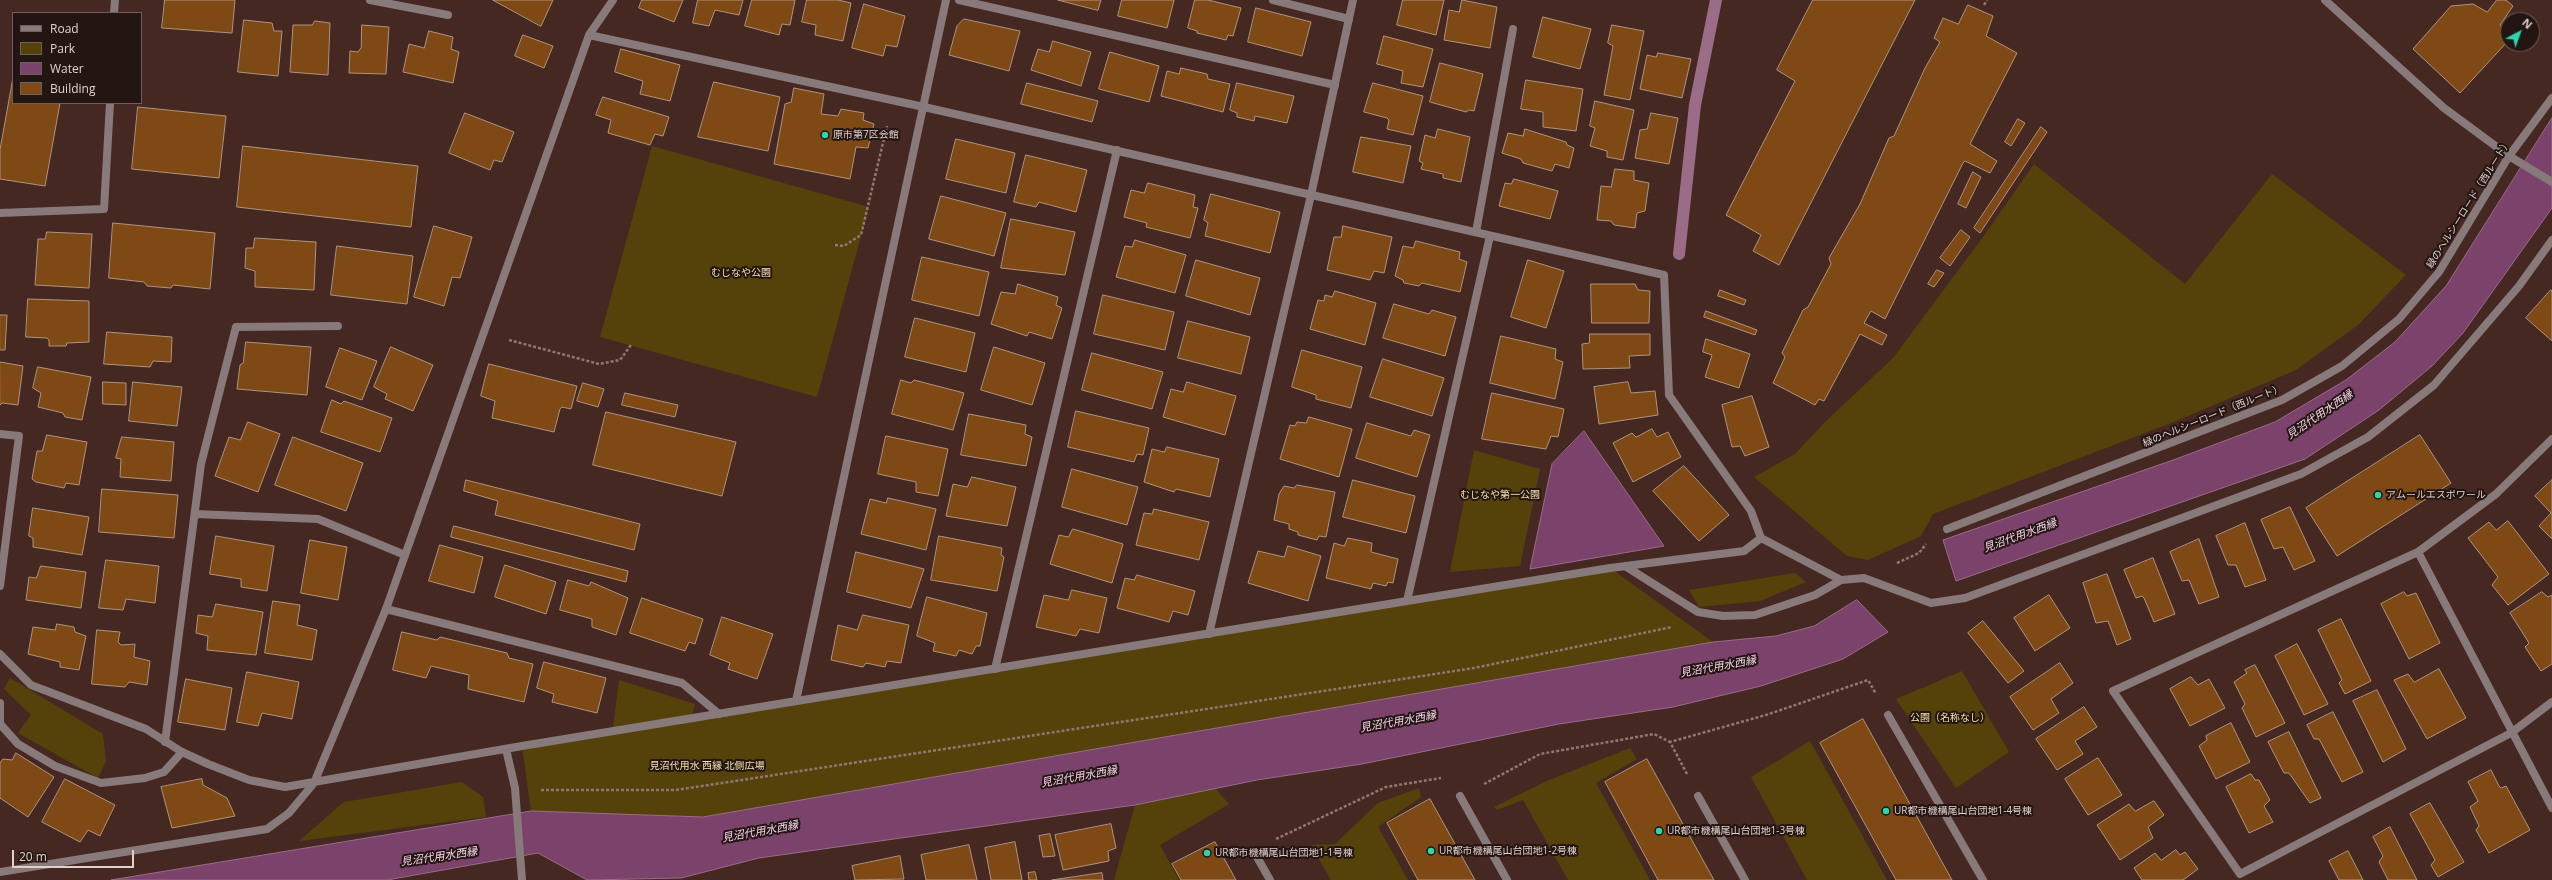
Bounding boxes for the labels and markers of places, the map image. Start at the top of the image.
place label: 原市第7区会館 [833,129,899,141]
marker: 原市第7区会館 [820,130,830,140]
place label: アムールエスポワール [2386,489,2486,501]
marker: アムールエスポワール [2373,490,2383,500]
place label: UR都市機構尾山台団地1-4号棟 [1894,805,2032,817]
marker: UR都市機構尾山台団地1-4号棟 [1881,806,1891,816]
place label: UR都市機構尾山台団地1-3号棟 [1667,825,1805,837]
marker: UR都市機構尾山台団地1-3号棟 [1654,826,1664,836]
place label: UR都市機構尾山台団地1-2号棟 [1439,845,1577,857]
marker: UR都市機構尾山台団地1-2号棟 [1426,846,1436,856]
place label: UR都市機構尾山台団地1-1号棟 [1215,847,1353,859]
marker: UR都市機構尾山台団地1-1号棟 [1202,848,1212,858]

